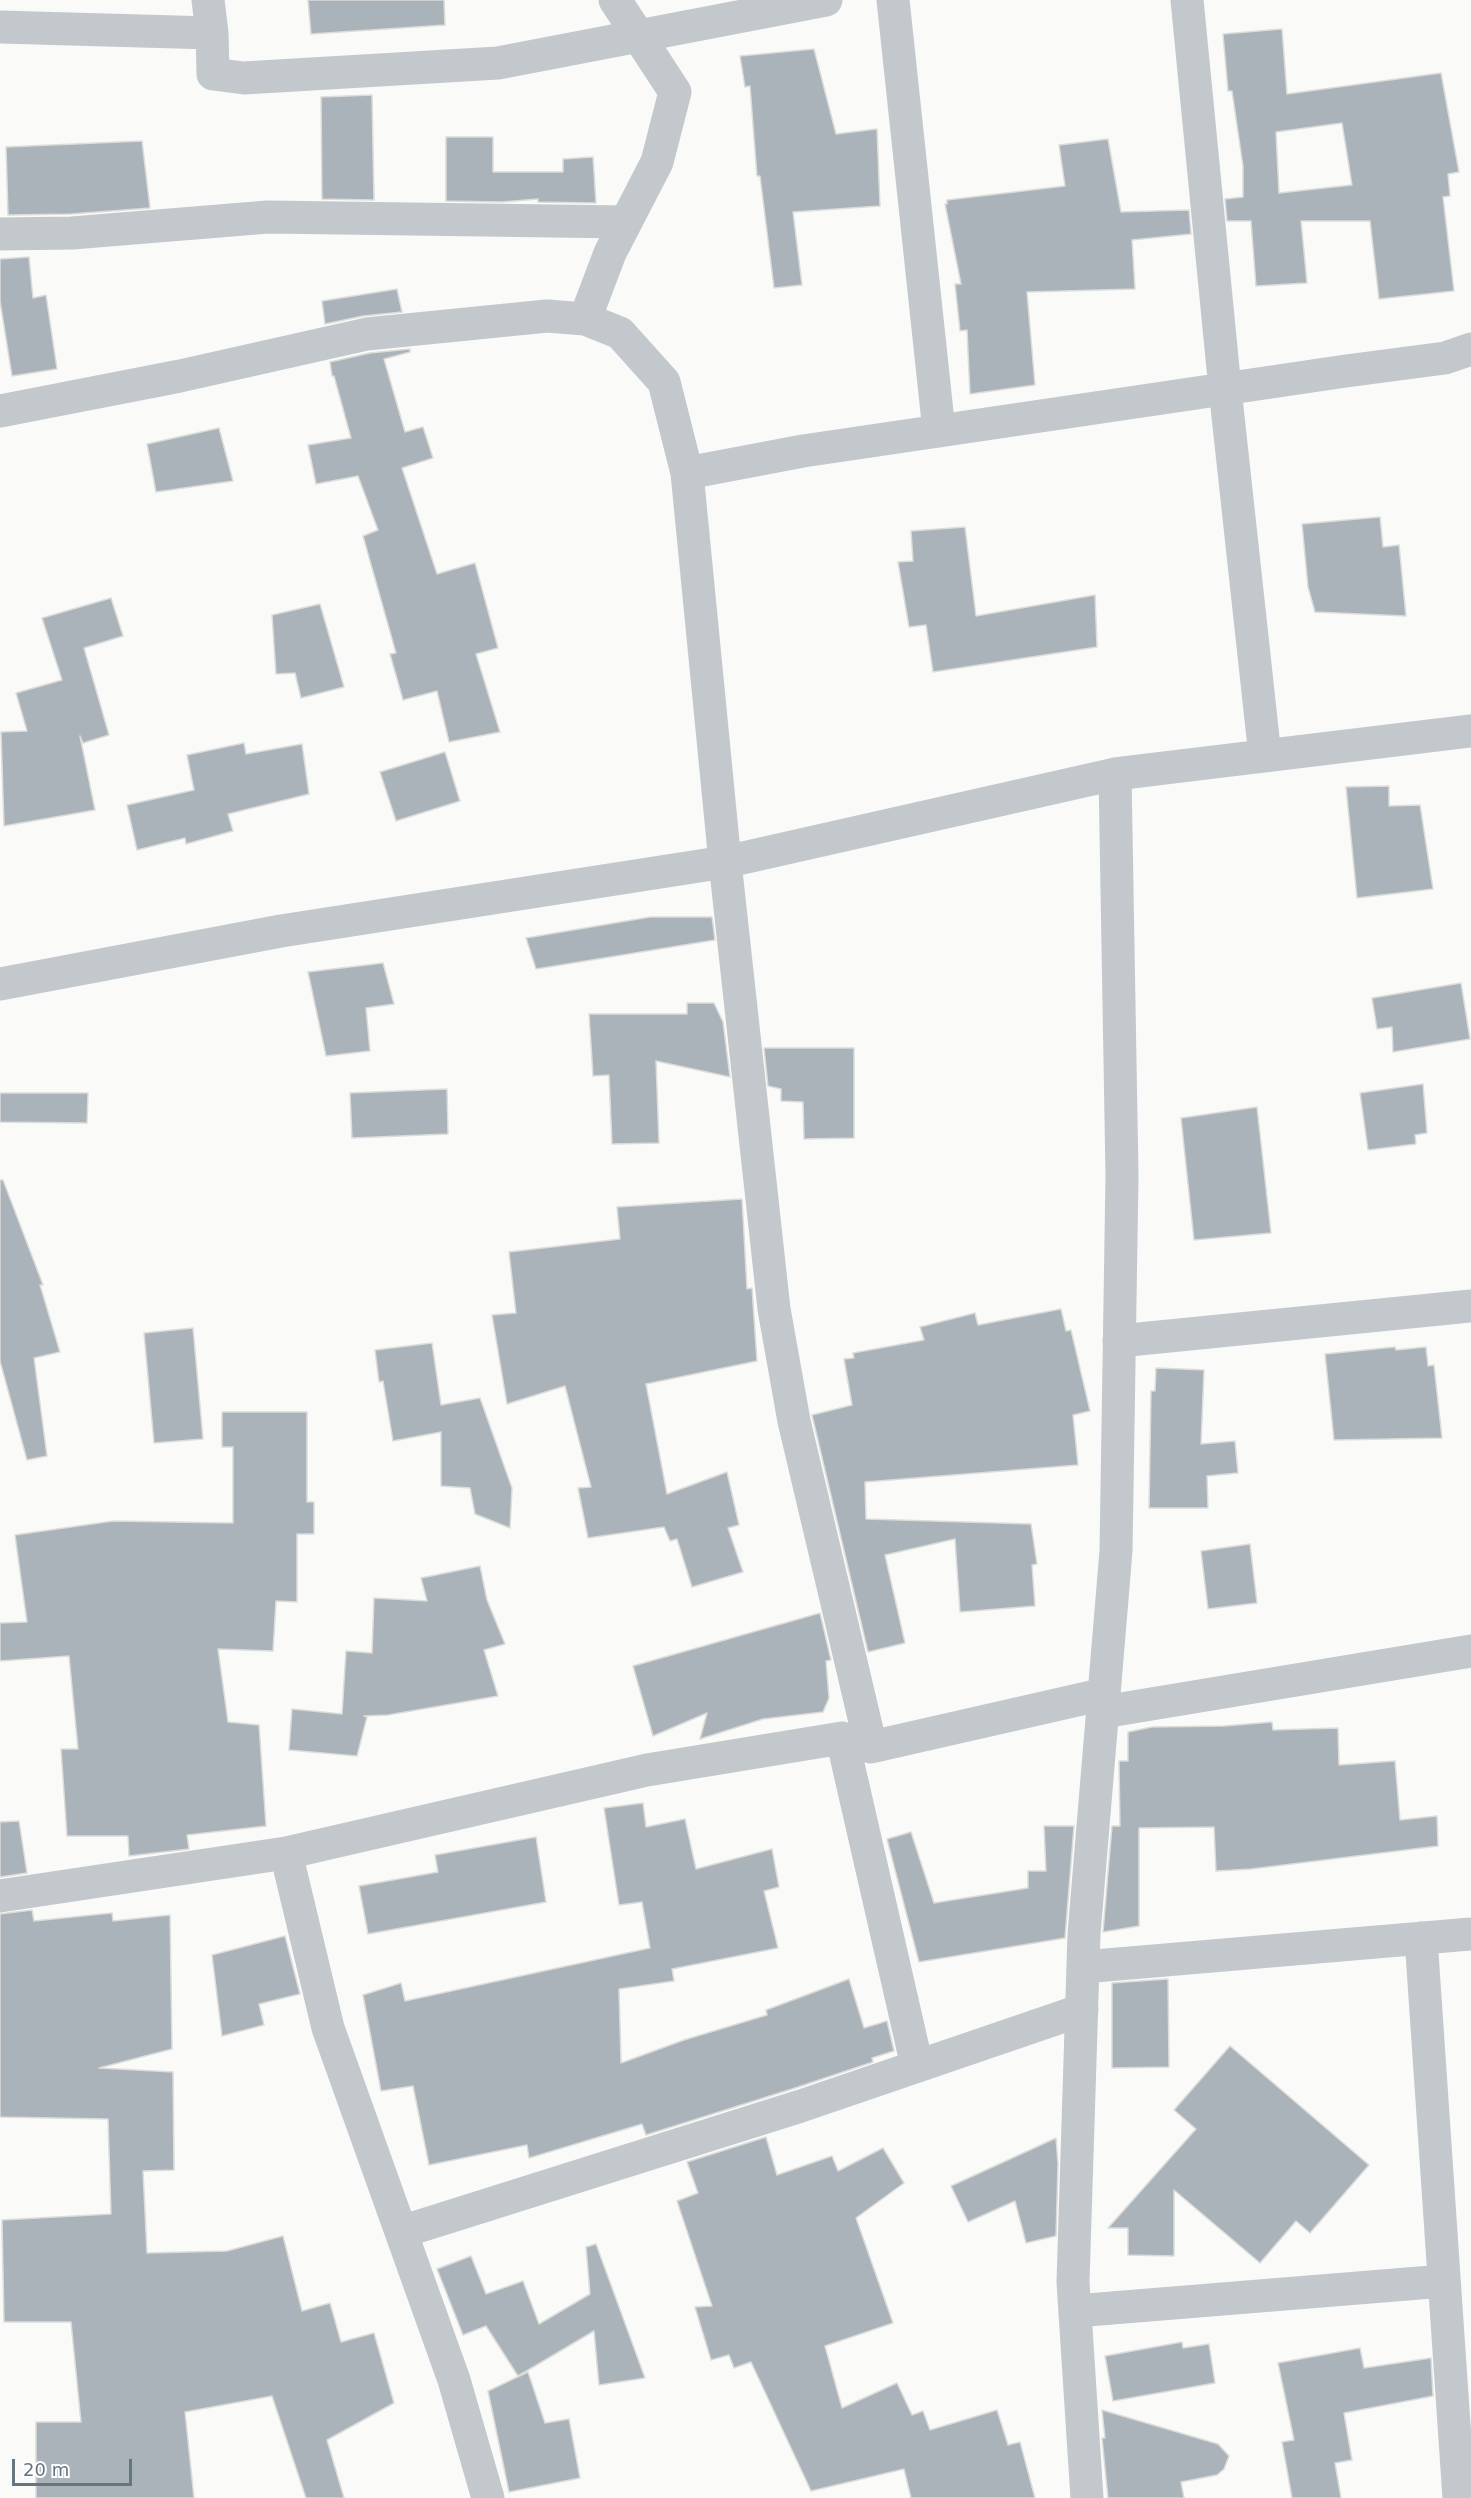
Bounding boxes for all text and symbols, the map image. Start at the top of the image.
scale bar [15,2447,135,2485]
text: 20 m [23,2459,69,2480]

